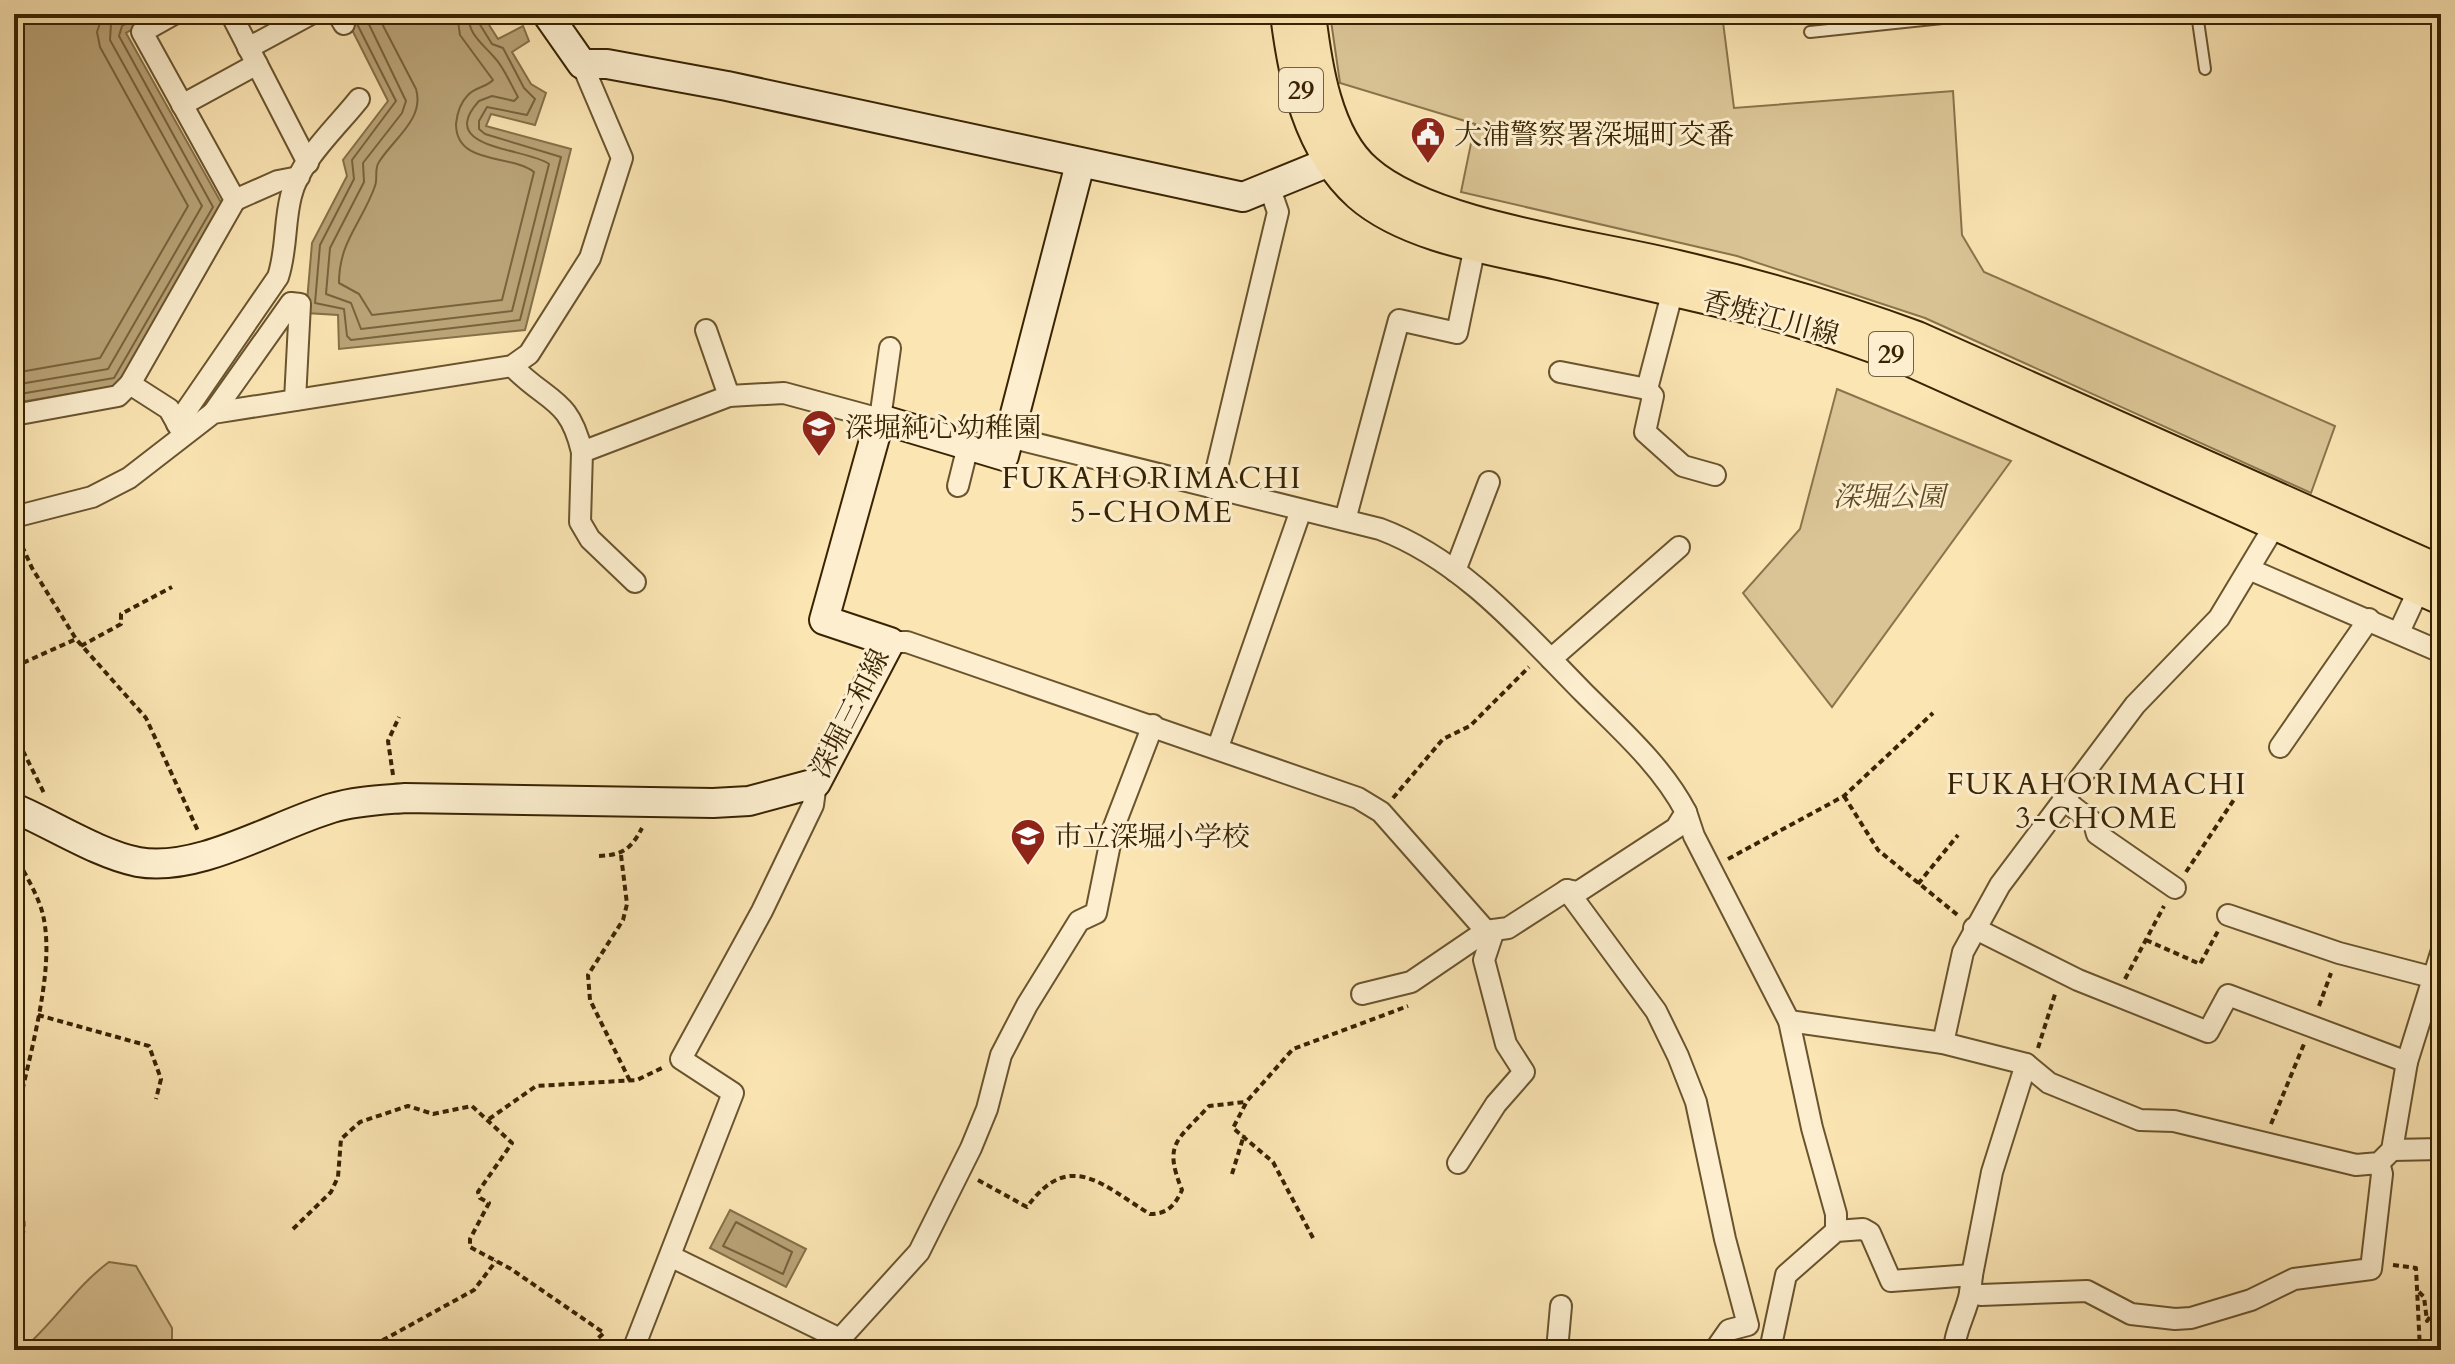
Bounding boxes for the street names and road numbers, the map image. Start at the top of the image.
road number: 29 [1279,68,1323,112]
street label: 香焼江川線 [1698,281,1843,354]
road number: 29 [1869,332,1913,376]
street label: 深堀三和線 [801,642,899,784]

